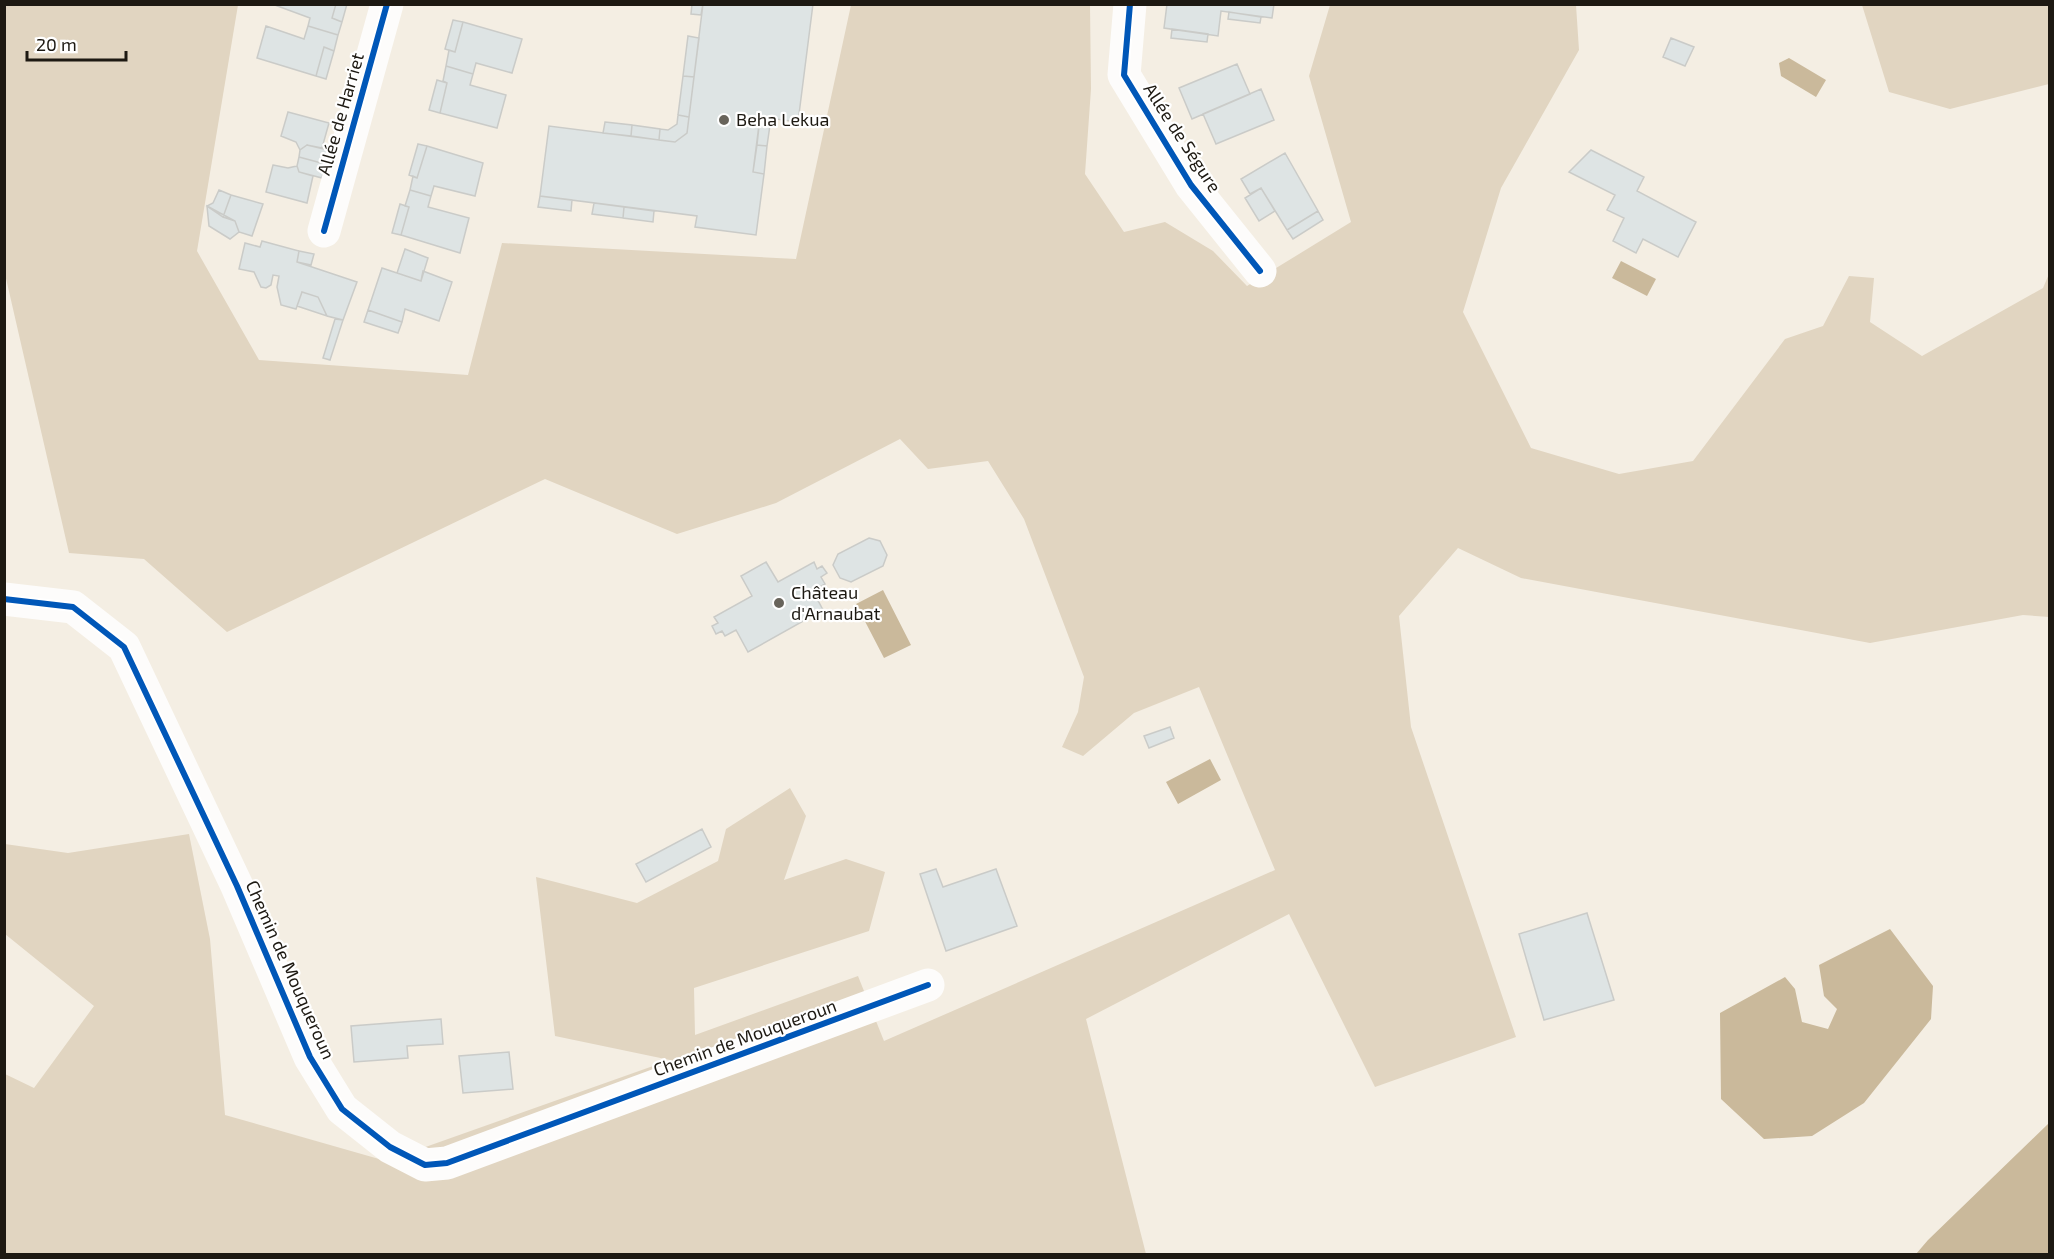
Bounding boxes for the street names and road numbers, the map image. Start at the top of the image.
street label: Allée de Harriet [312,50,368,178]
street label: Allée de Ségure [1139,79,1226,196]
street label: Chemin de Mouqueroun [242,877,340,1062]
street label: Chemin de Mouqueroun [650,994,839,1080]

